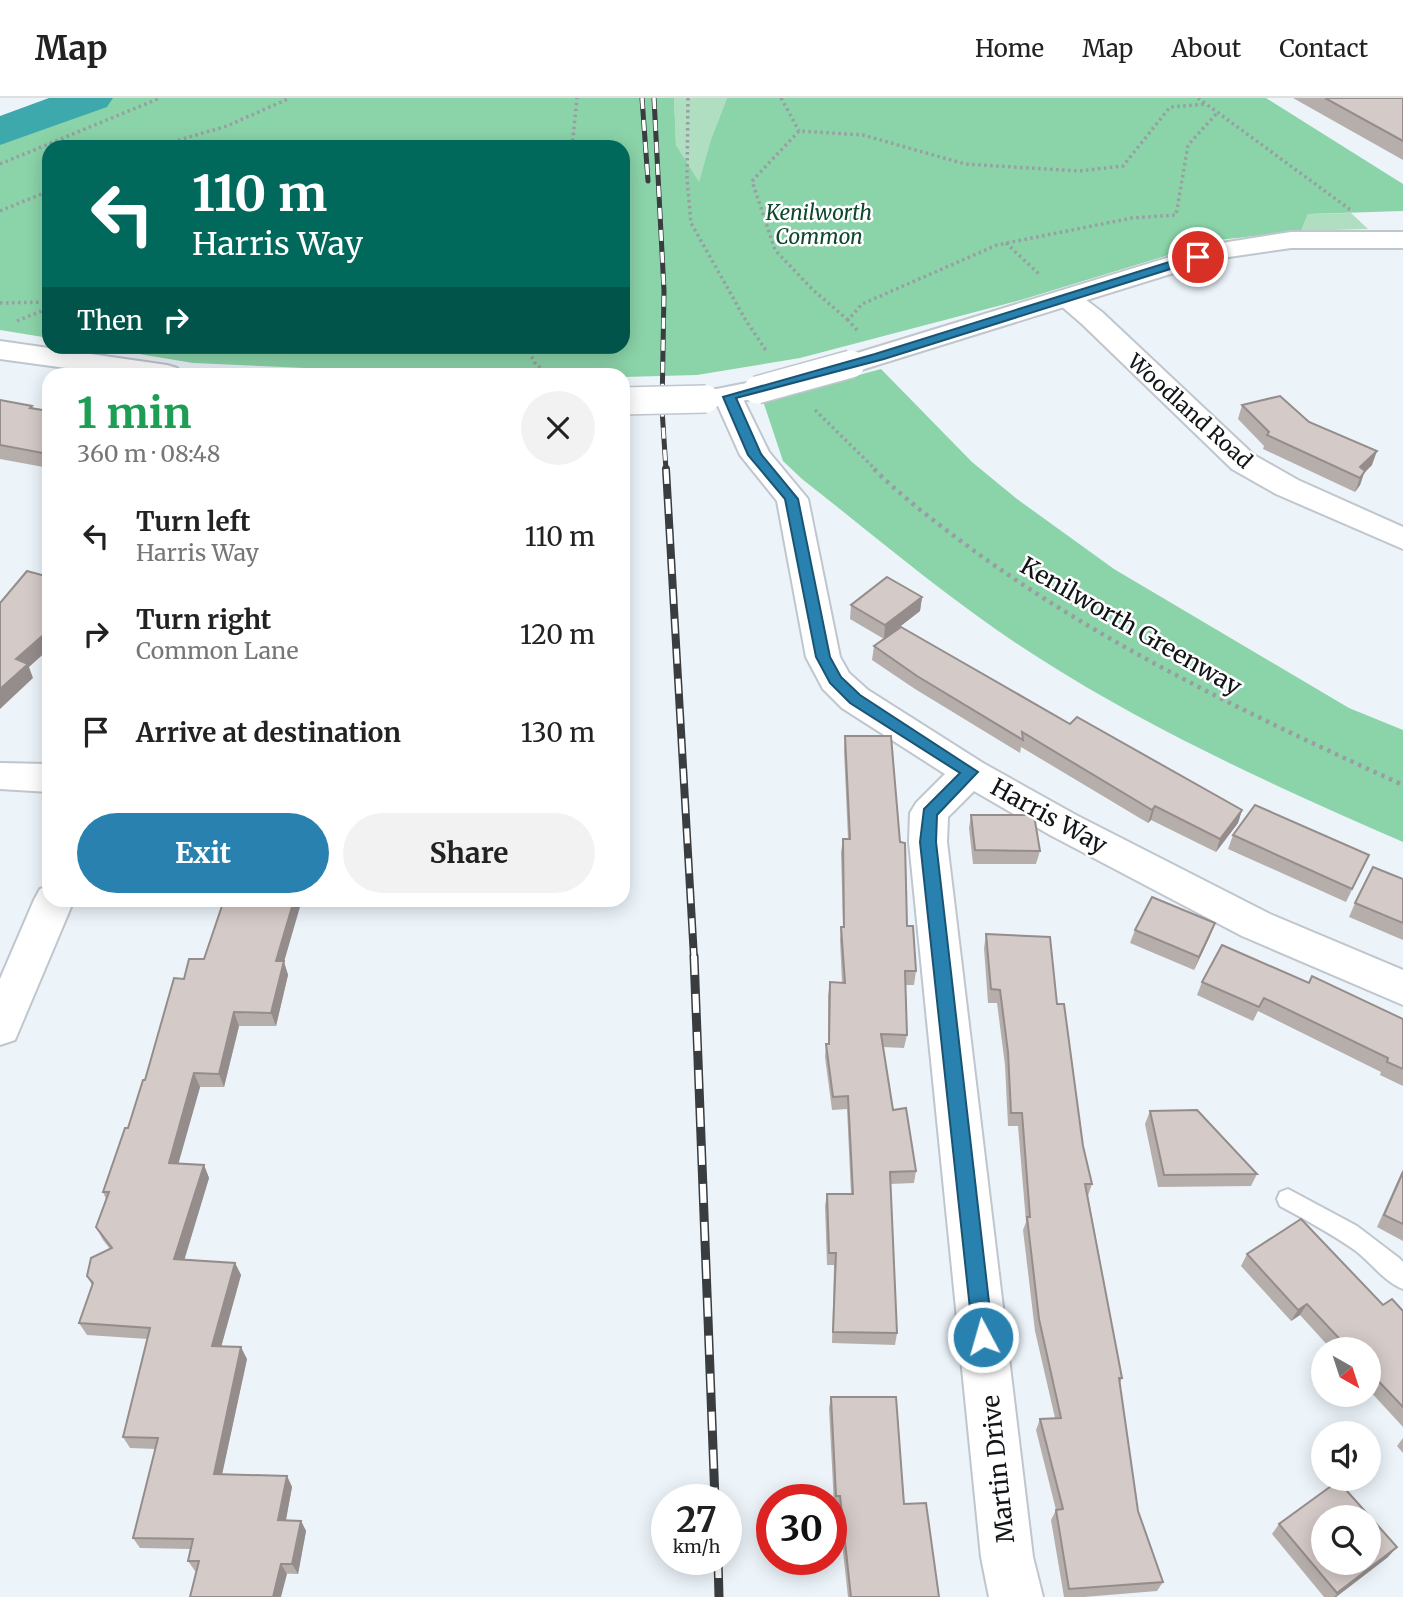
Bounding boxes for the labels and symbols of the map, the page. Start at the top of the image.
park label: Kenilworth Common [765,199,872,250]
pin [1168,227,1228,287]
street label: Woodland Road [1121,347,1258,474]
street label: Kenilworth Greenway [1015,550,1247,702]
street label: Harris Way [985,771,1113,861]
position arrow [946,1300,1020,1374]
north arrow [1311,1337,1381,1407]
street label: Martin Drive [975,1393,1021,1545]
speed limit sign: 30 [756,1484,847,1575]

